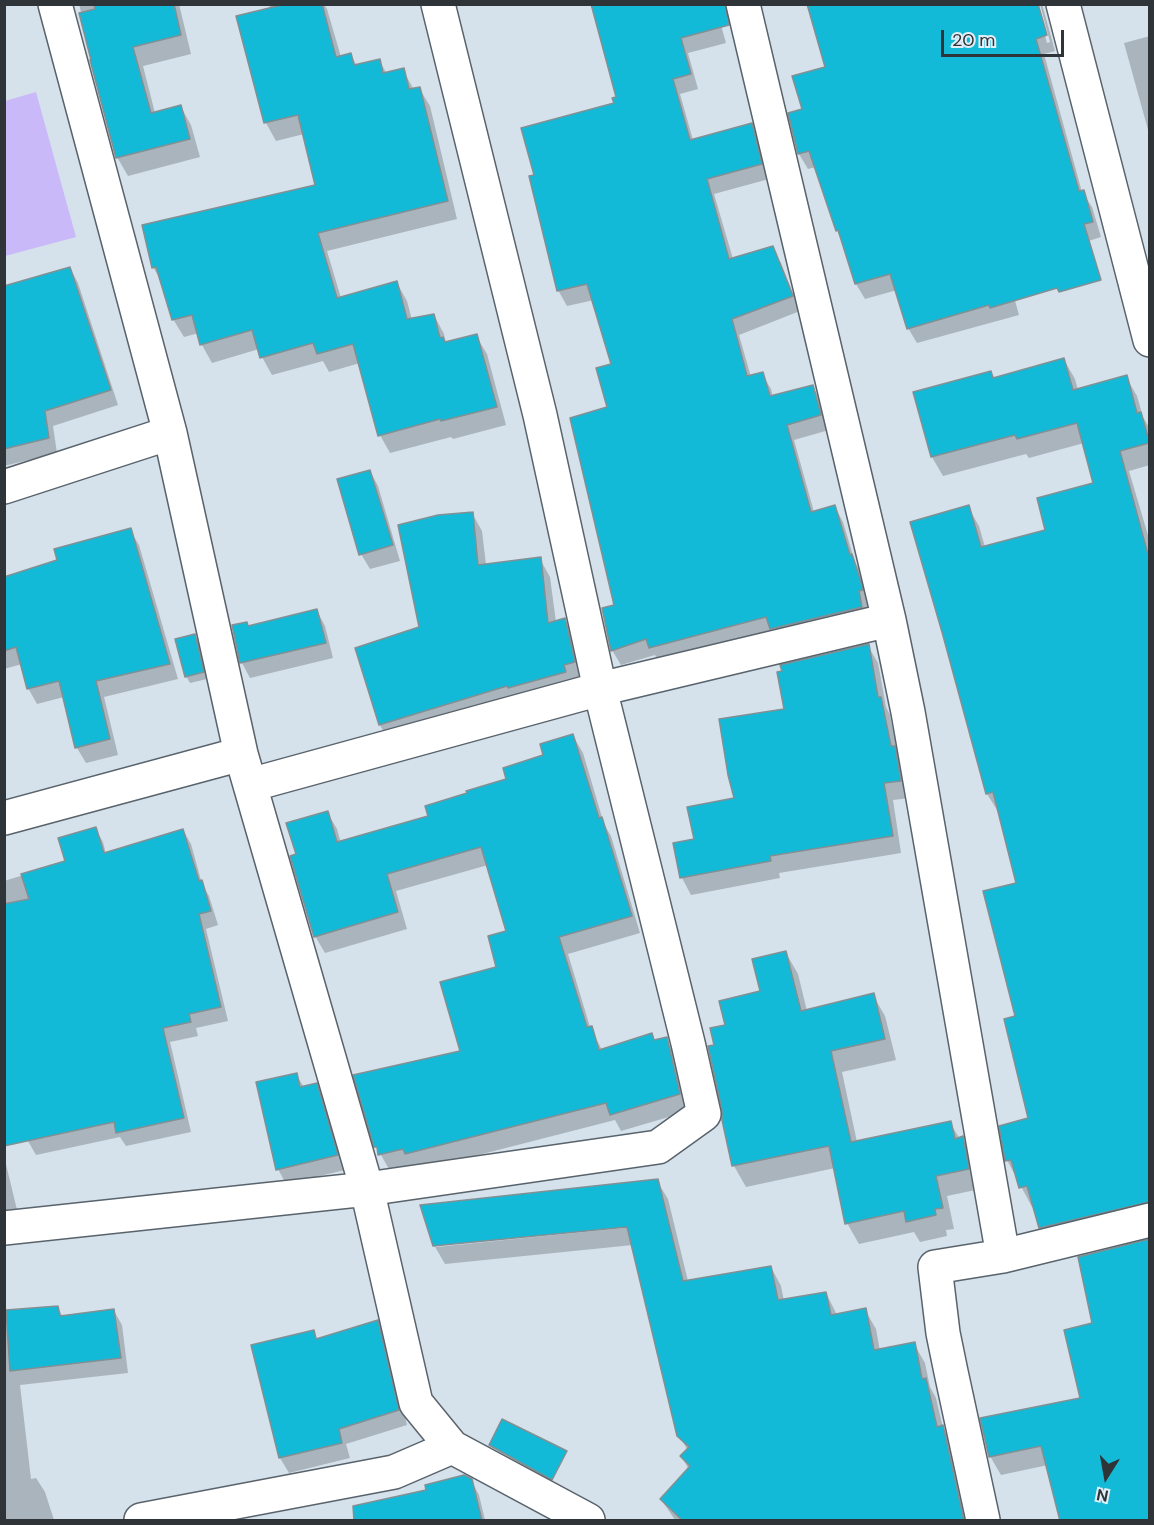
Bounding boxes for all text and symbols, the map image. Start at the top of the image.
scale bar [944,18,1067,56]
text: 20 m [952,28,995,52]
north arrow [1076,1447,1136,1507]
text: N [1095,1484,1110,1507]

